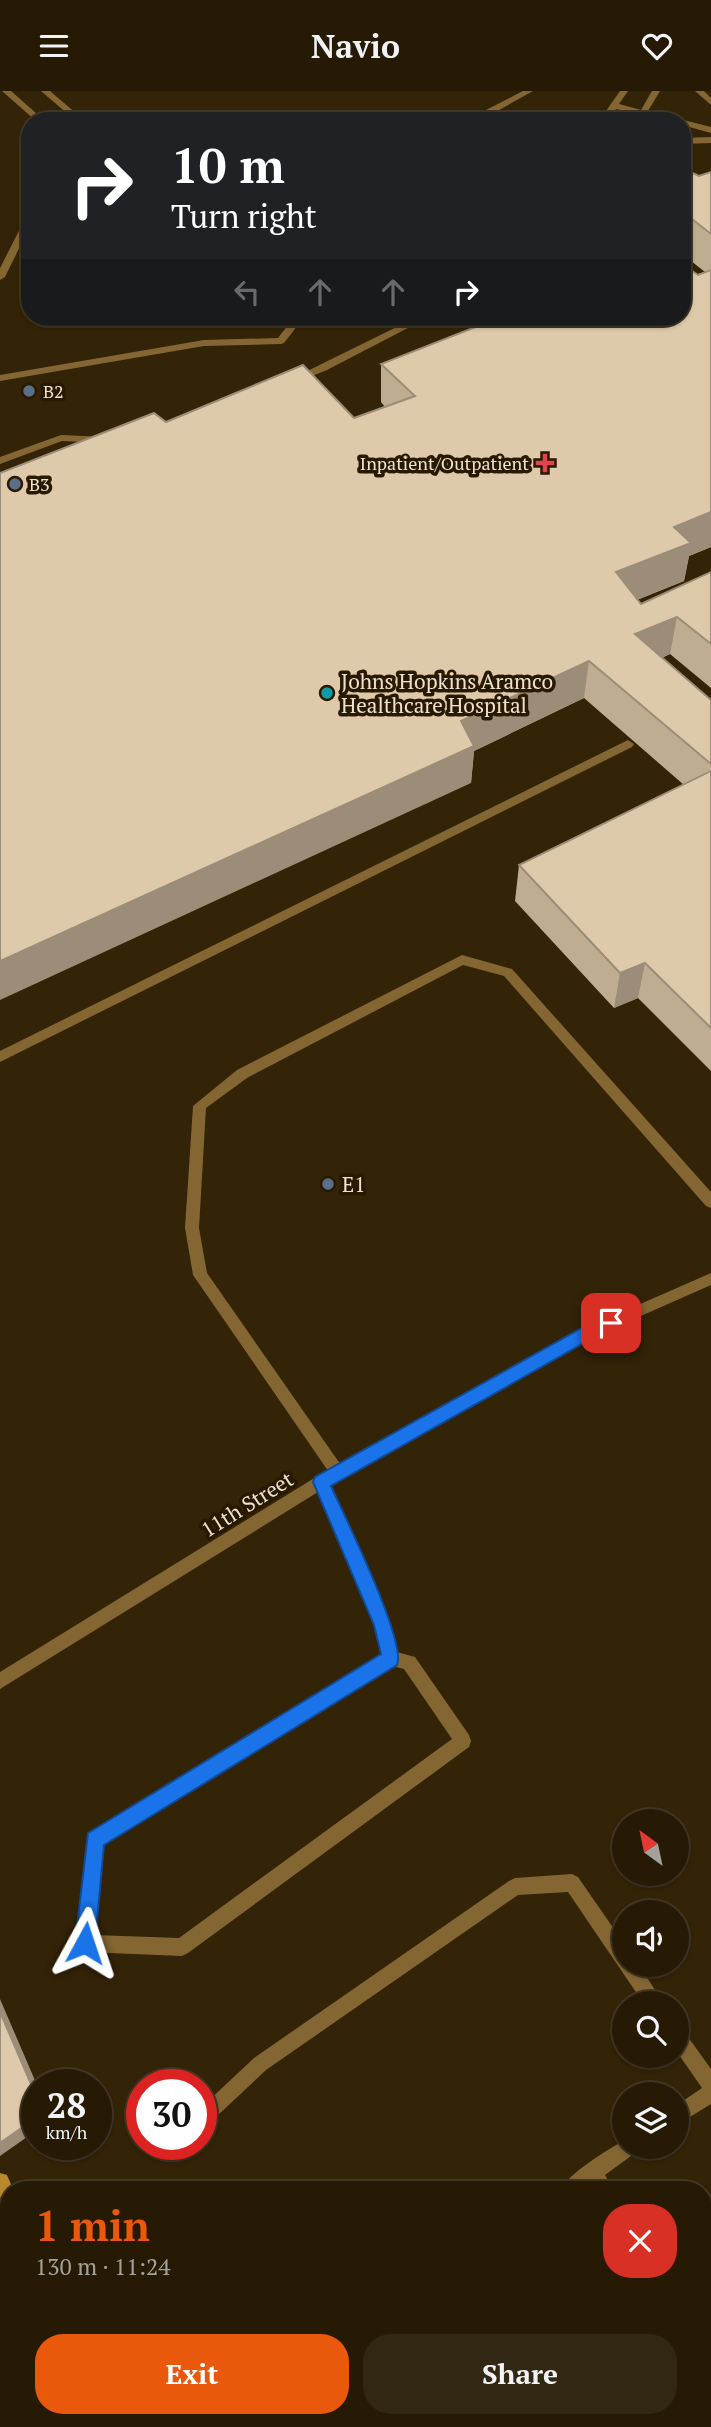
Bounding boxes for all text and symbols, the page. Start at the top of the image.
text: Navio [311,25,400,67]
icon: menu [35,27,73,65]
icon: heart [638,27,676,65]
text: 10 m [171,132,285,197]
icon: right [56,140,147,231]
text: Turn right [171,195,317,237]
icon: left [228,273,266,311]
icon: ahead [301,273,339,311]
icon: ahead [374,273,412,311]
icon: right [447,273,485,311]
place label: B2 [43,379,64,403]
marker: B2 [21,383,37,399]
place label: Inpatient/Outpatient [360,451,529,475]
marker: Inpatient/Outpatient [535,453,555,473]
place label: B3 [29,472,50,496]
marker: B3 [7,476,23,492]
place label: Johns Hopkins Aramco Healthcare Hospital [341,667,553,719]
marker: Johns Hopkins Aramco Healthcare Hospital [319,685,335,701]
place label: E1 [342,1170,365,1198]
marker: E1 [320,1176,336,1192]
pin [581,1293,641,1353]
icon: arrive [592,1304,630,1342]
street label: 11th Street [196,1465,299,1543]
north arrow [612,1809,690,1887]
map controls [612,1809,689,2159]
button: sound [612,1900,689,1977]
position arrow [48,1906,122,1980]
button: search [612,1991,689,2068]
speed limit sign: 30 [126,2069,217,2160]
text: 28 [47,2082,86,2128]
button: layers [612,2082,689,2159]
text: km/h [46,2120,87,2144]
text: 1 min [35,2197,150,2253]
button: close [603,2204,677,2278]
text: 130 m · 11:24 [35,2251,170,2282]
button: Exit [35,2334,349,2414]
button: Share [363,2334,677,2414]

